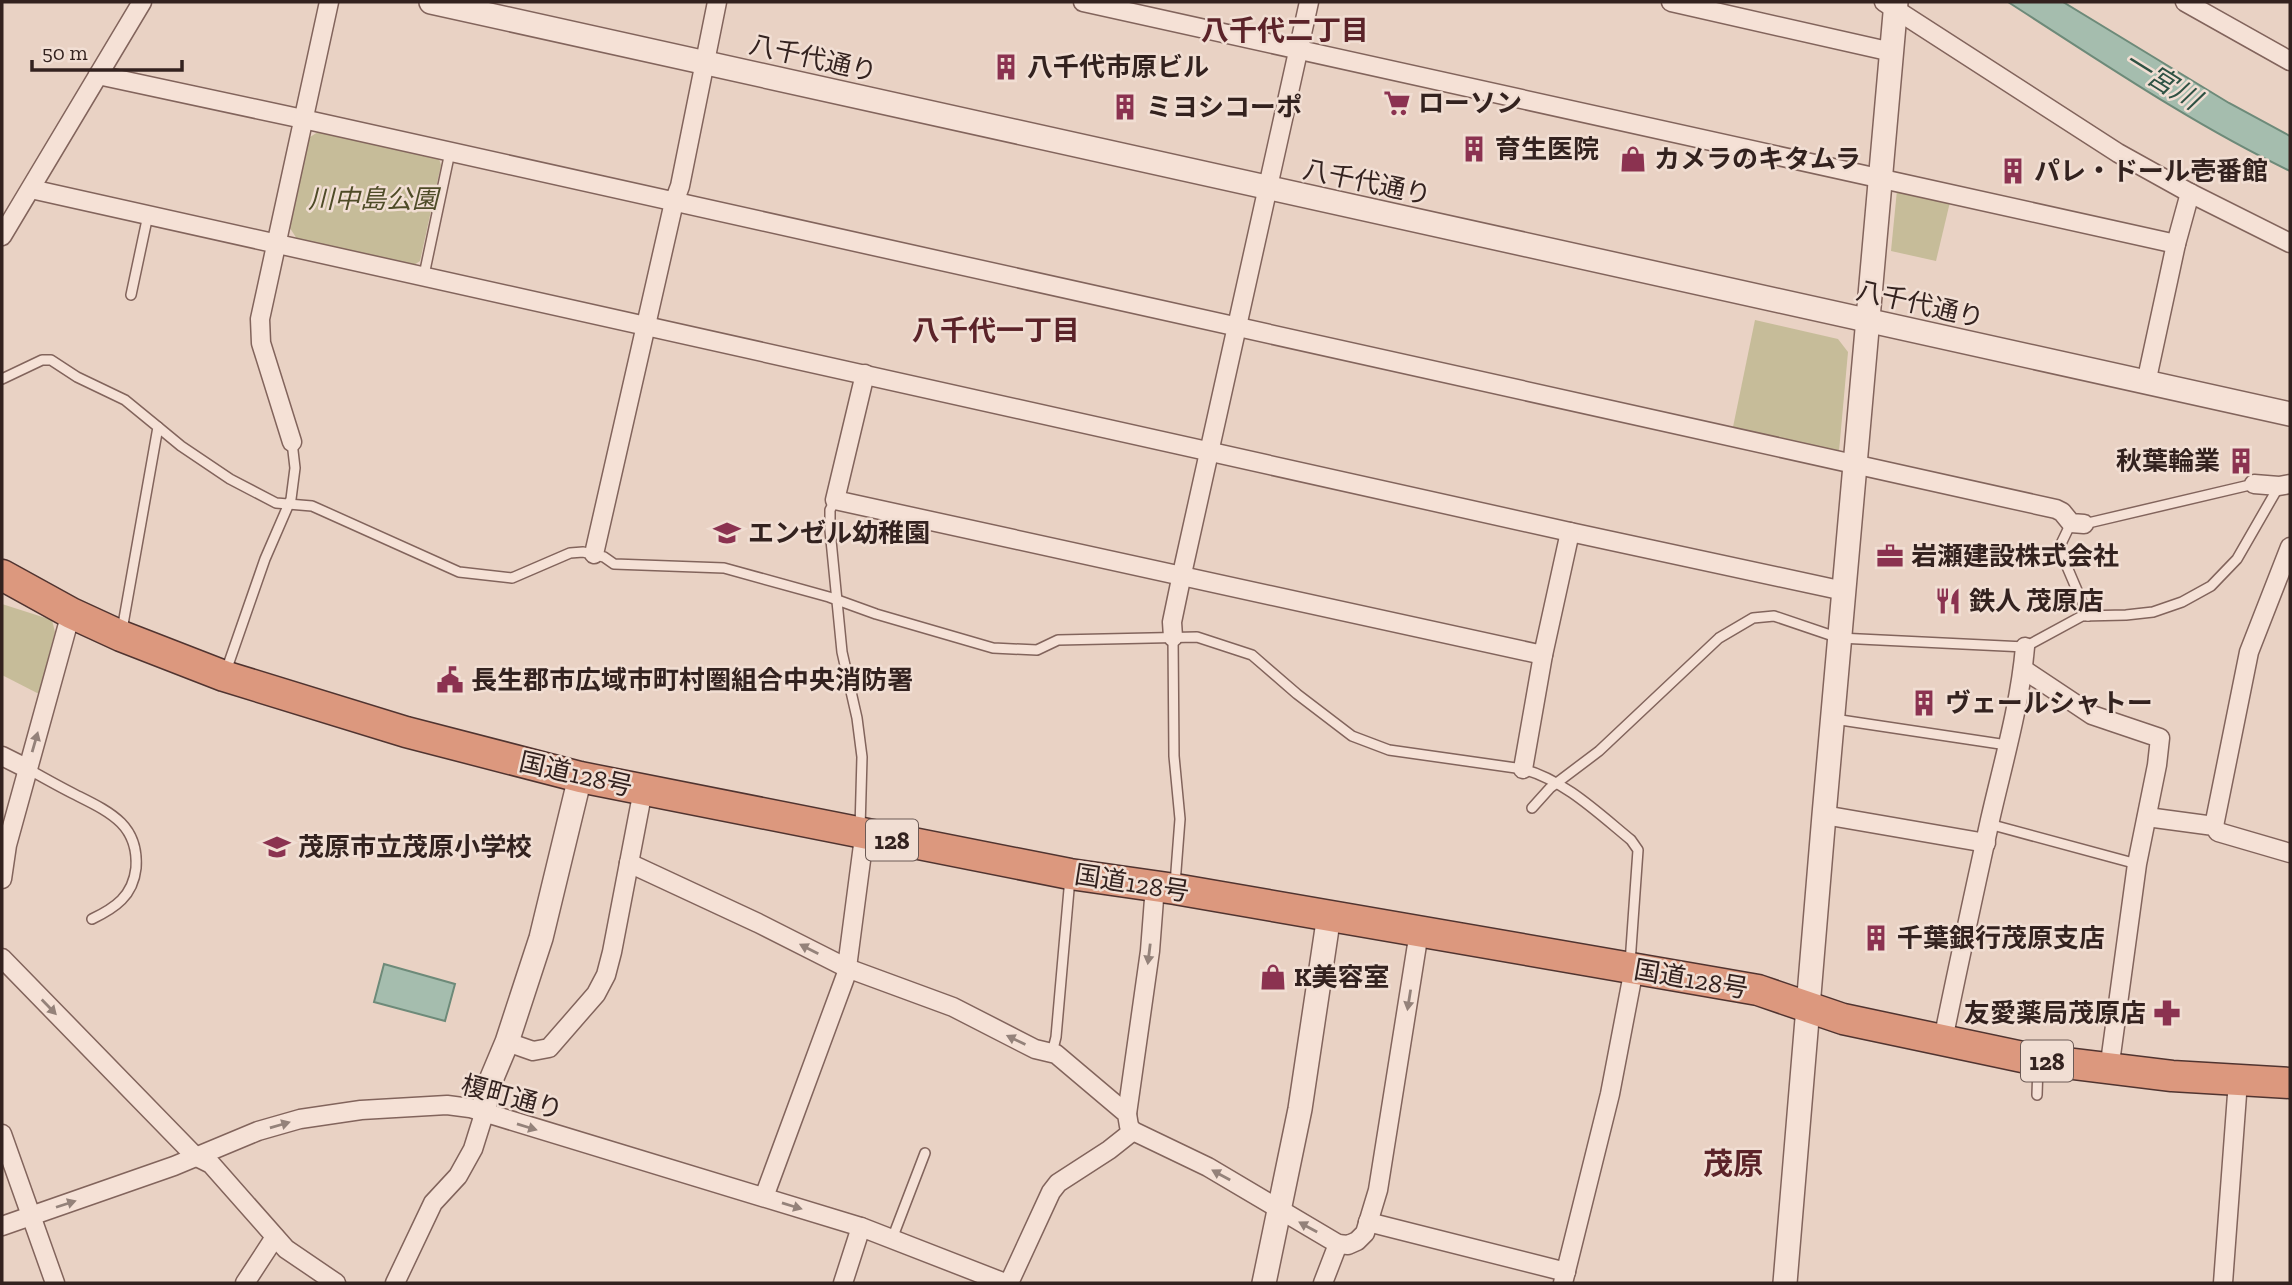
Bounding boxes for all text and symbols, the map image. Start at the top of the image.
district label: 八千代二丁目 [1201,14,1369,47]
scale bar [32,28,182,72]
street label: 八千代通り [746,28,880,88]
text: 50 m [42,40,88,65]
water label: 一宮川 [2118,44,2209,118]
place label: 八千代市原ビル [1027,51,1209,83]
building icon: 八千代市原ビル [991,52,1021,82]
place label: ローソン [1418,87,1522,119]
supermarket icon: ローソン [1382,88,1412,118]
place label: ミヨシコーポ [1146,91,1302,123]
building icon: ミヨシコーポ [1110,92,1140,122]
place label: 育生医院 [1495,133,1599,165]
building icon: 育生医院 [1459,134,1489,164]
place label: カメラのキタムラ [1654,143,1861,175]
shop icon: カメラのキタムラ [1618,144,1648,174]
street label: 八千代通り [1300,153,1434,211]
place label: パレ・ドール壱番館 [2034,155,2268,187]
building icon: パレ・ドール壱番館 [1998,156,2028,186]
park label: 川中島公園 [308,183,442,215]
street label: 八千代通り [1853,274,1987,334]
district label: 八千代一丁目 [912,314,1080,347]
place label: 秋葉輪業 [2116,445,2220,477]
building icon: 秋葉輪業 [2226,446,2256,476]
place label: エンゼル幼稚園 [748,517,930,549]
school or university icon: エンゼル幼稚園 [712,518,742,548]
place label: 岩瀬建設株式会社 [1911,540,2119,572]
office icon: 岩瀬建設株式会社 [1875,541,1905,571]
place label: 鉄人 茂原店 [1969,585,2104,617]
restaurant icon: 鉄人 茂原店 [1933,586,1963,616]
place label: 長生郡市広域市町村圏組合中央消防署 [471,664,913,696]
public building icon: 長生郡市広域市町村圏組合中央消防署 [435,665,465,695]
place label: ヴェールシャトー [1945,687,2153,719]
building icon: ヴェールシャトー [1909,688,1939,718]
one-way arrow [31,731,41,752]
street label: 国道128号 [516,745,636,803]
road number: 128 [866,820,918,860]
place label: 茂原市立茂原小学校 [298,831,532,863]
school or university icon: 茂原市立茂原小学校 [262,832,292,862]
street label: 国道128号 [1073,858,1191,908]
place label: 千葉銀行茂原支店 [1897,922,2105,954]
building icon: 千葉銀行茂原支店 [1861,923,1891,953]
one-way arrow [798,943,818,955]
one-way arrow [1143,943,1154,965]
street label: 国道128号 [1631,953,1751,1005]
place label: K美容室 [1294,961,1390,993]
shop icon: K美容室 [1258,962,1288,992]
one-way arrow [1403,989,1414,1011]
place label: 友愛薬局茂原店 [1964,997,2146,1029]
pharmacy icon: 友愛薬局茂原店 [2152,998,2182,1028]
one-way arrow [41,999,58,1016]
one-way arrow [1006,1034,1026,1046]
road number: 128 [2021,1041,2073,1082]
street label: 榎町通り [458,1068,566,1126]
one-way arrow [269,1120,290,1130]
one-way arrow [516,1122,537,1132]
district label: 茂原 [1703,1146,1763,1182]
one-way arrow [1211,1169,1230,1181]
one-way arrow [56,1199,77,1209]
one-way arrow [781,1201,802,1211]
one-way arrow [1299,1221,1318,1233]

